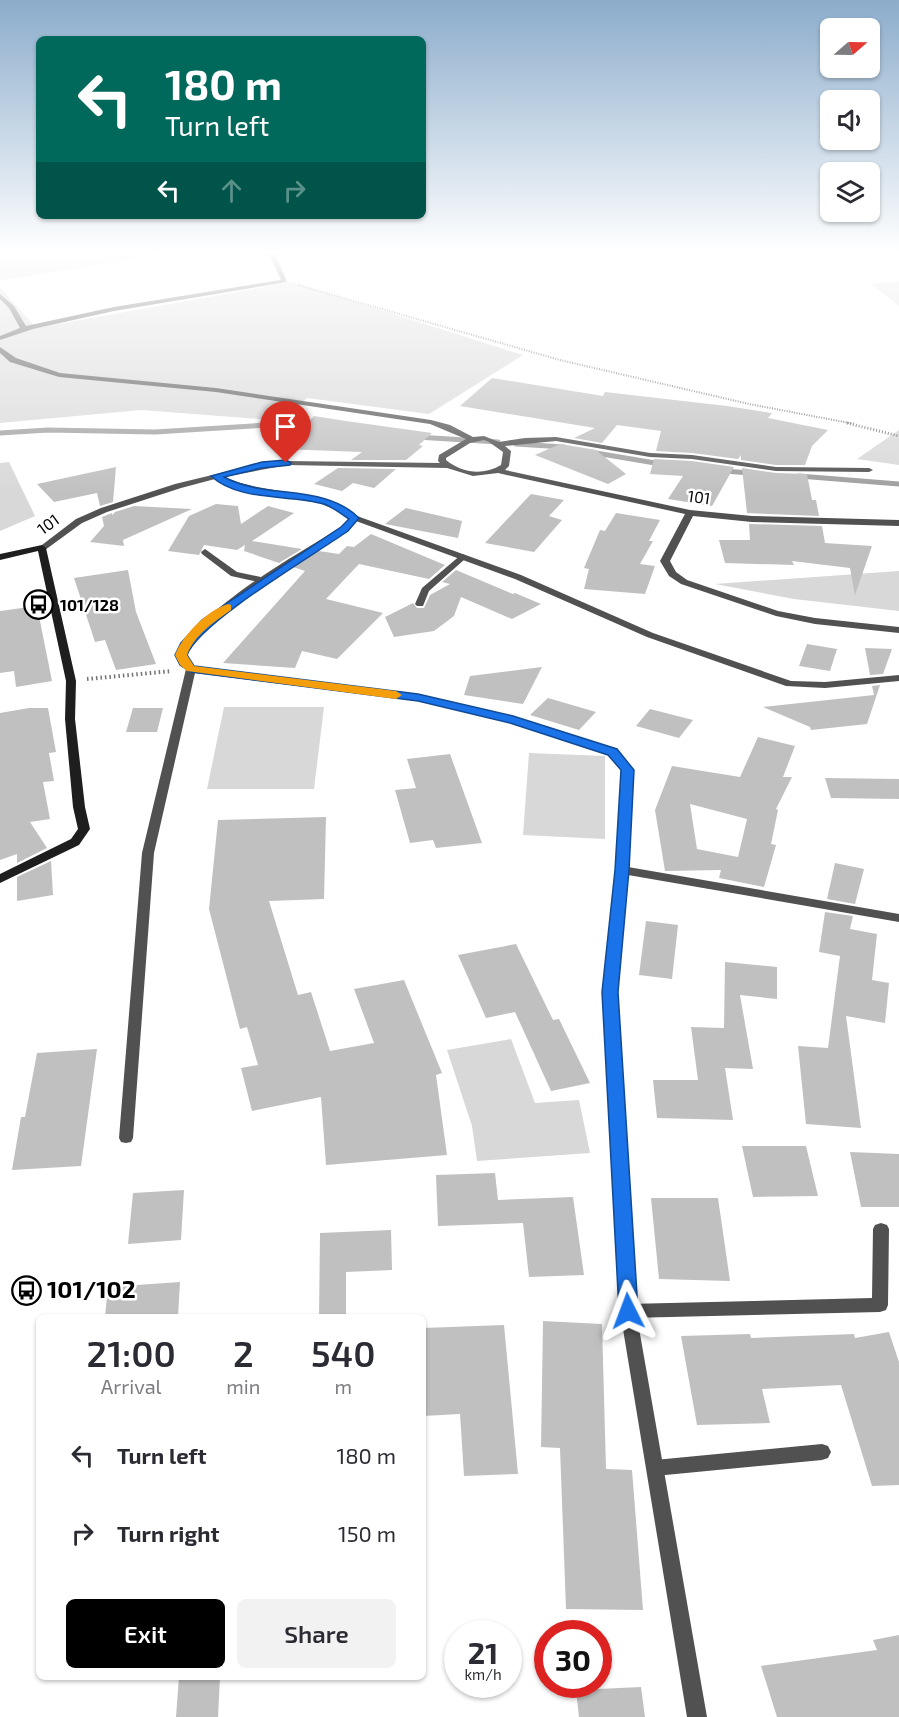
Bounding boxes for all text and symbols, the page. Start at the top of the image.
north arrow [820,18,880,78]
map controls [820,18,880,222]
text: 180 m [165,58,282,108]
icon: left [66,60,144,138]
button: sound [820,90,880,150]
text: Turn left [165,109,269,141]
button: layers [820,162,880,222]
icon: left [152,174,185,207]
icon: ahead [215,174,248,207]
icon: right [278,174,311,207]
pin [260,401,311,463]
icon: arrive [269,410,302,443]
street label: 101 [687,486,711,507]
street label: 101 [33,509,62,538]
bus stop icon: 101/128 [23,589,55,621]
place label: 101/128 [60,595,119,614]
bus stop icon: 101/102 [10,1274,42,1306]
place label: 101/102 [47,1274,136,1303]
position arrow [596,1279,660,1343]
text: 21:00 [87,1331,176,1374]
text: 2 [233,1331,254,1374]
text: 540 [311,1331,375,1374]
text: Arrival [101,1374,162,1398]
text: min [226,1374,260,1398]
text: m [334,1374,352,1398]
icon: left [66,1439,99,1472]
text: Turn left [117,1442,206,1468]
text: 180 m [336,1442,396,1468]
icon: right [66,1517,99,1550]
text: Turn right [117,1520,219,1546]
text: 150 m [338,1520,396,1546]
button: Exit [66,1599,225,1668]
button: Share [237,1599,396,1668]
speed limit sign: 30 [534,1620,612,1698]
text: 21 [468,1634,498,1670]
text: km/h [464,1665,502,1683]

